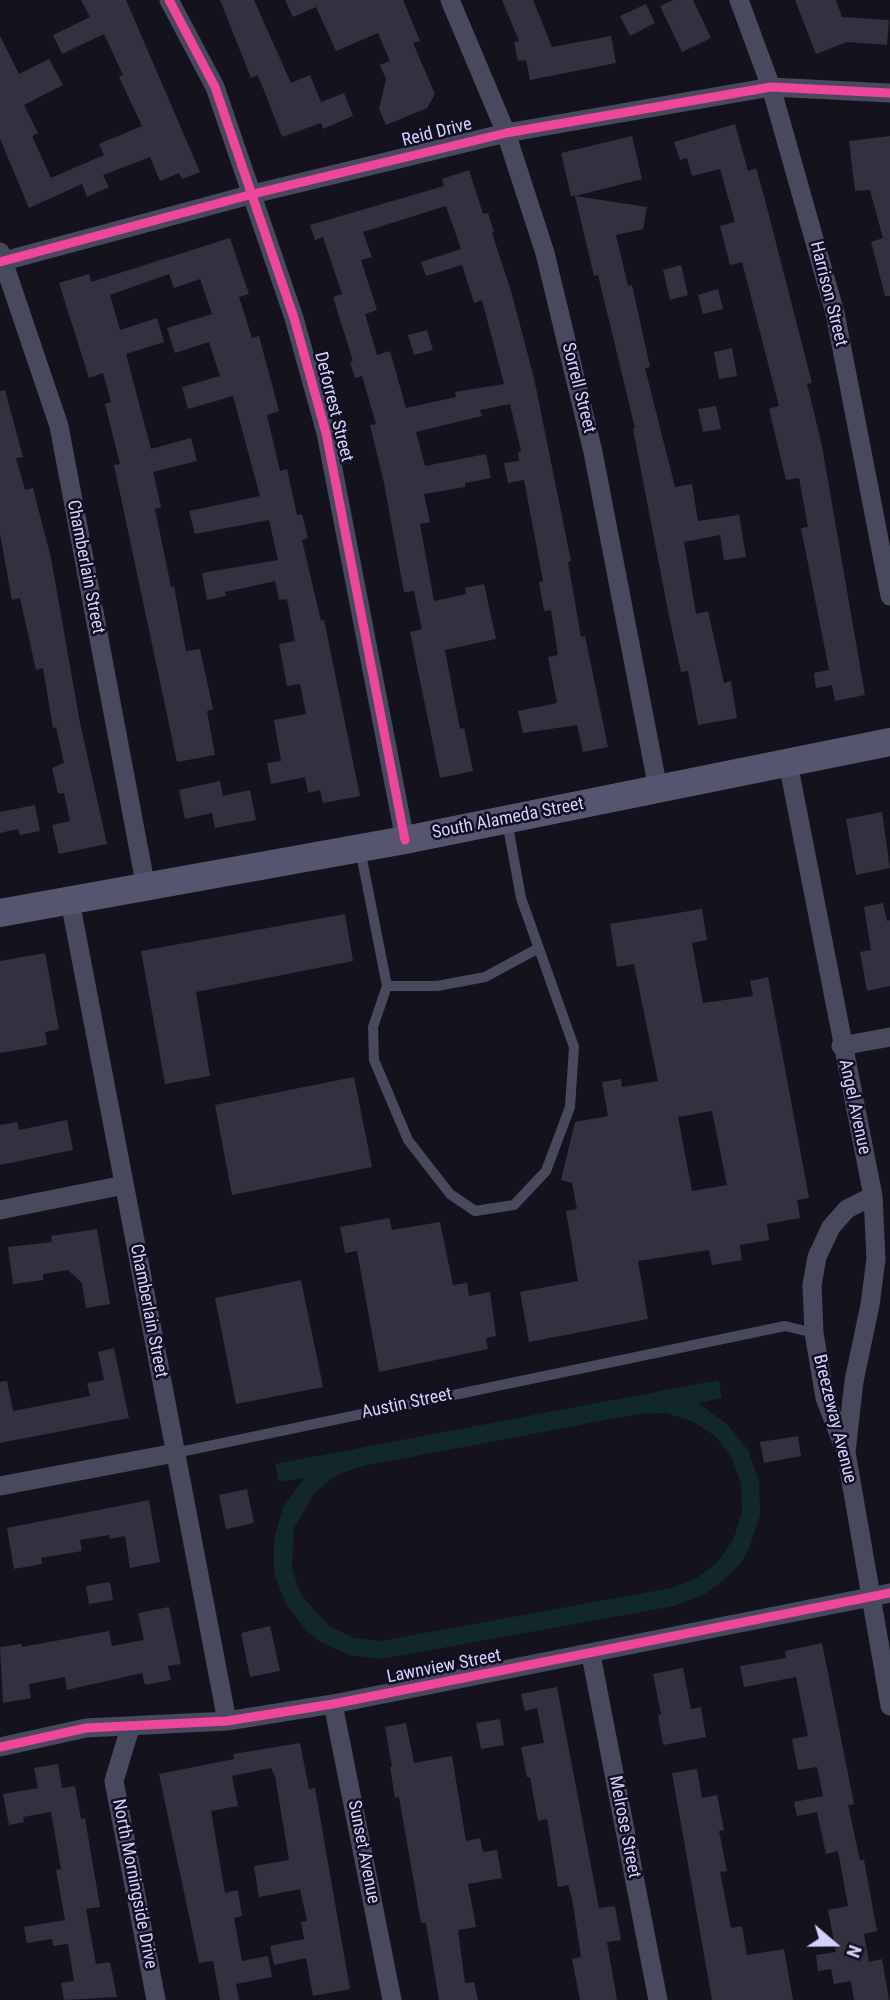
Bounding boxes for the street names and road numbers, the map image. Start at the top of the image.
street label: Reid Drive [400,114,474,152]
street label: Harrison Street [805,239,851,349]
street label: Sorrell Street [556,341,600,435]
street label: Deforrest Street [309,350,357,464]
street label: Chamberlain Street [61,498,109,636]
street label: South Alameda Street [430,794,586,844]
street label: Angel Avenue [833,1058,875,1156]
street label: Chamberlain Street [124,1242,172,1380]
street label: Breezeway Avenue [808,1352,860,1486]
street label: Austin Street [360,1384,454,1424]
street label: Lawnview Street [385,1645,503,1689]
street label: Melrose Street [604,1774,644,1880]
street label: North Morningside Drive [107,1797,161,1971]
street label: Sunset Avenue [342,1799,384,1905]

